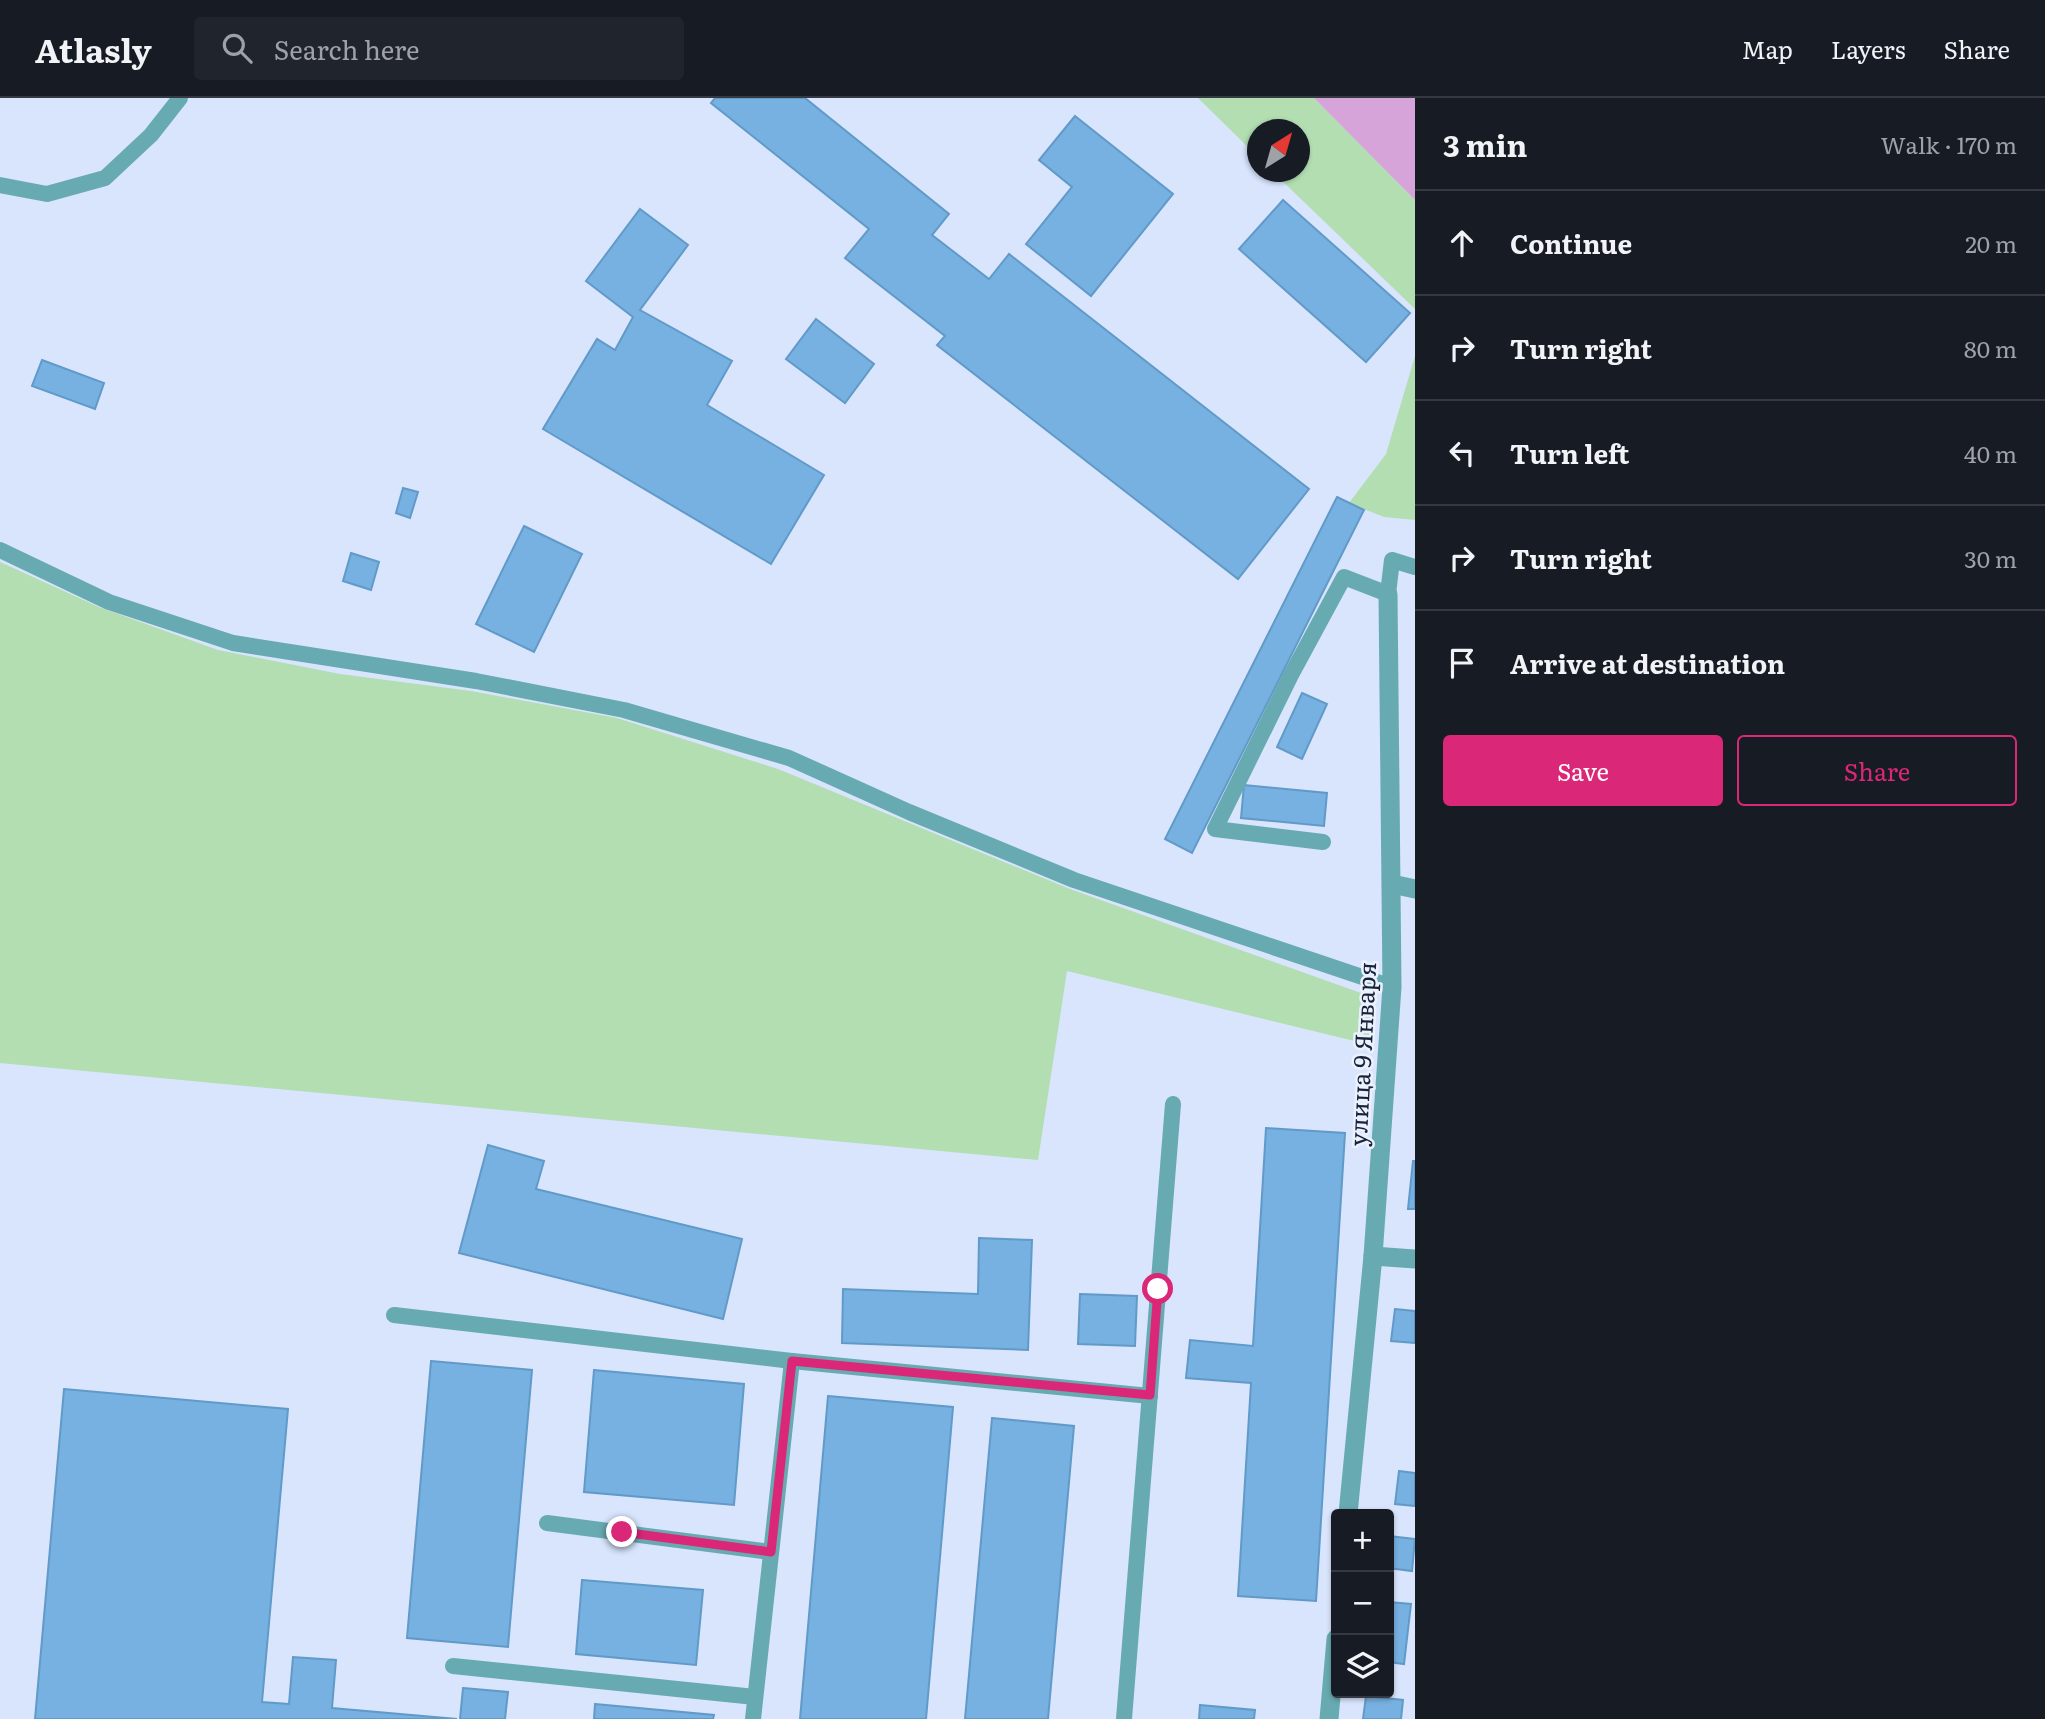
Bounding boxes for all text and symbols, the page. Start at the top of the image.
search box [194,17,684,80]
text: Atlasly [35,24,152,73]
icon: search [218,29,256,67]
text: Search here [274,29,420,68]
text: Map [1742,31,1793,66]
text: Layers [1831,31,1905,66]
text: Share [1943,31,2010,66]
north arrow [1247,119,1310,182]
text: 3 min [1443,122,1527,166]
text: Walk · 170 m [1881,127,2017,161]
text: Continue [1510,223,1632,262]
icon: ahead [1443,224,1481,262]
text: 20 m [1965,226,2017,260]
text: Turn right [1510,328,1652,367]
icon: right [1443,329,1481,367]
text: 80 m [1964,331,2017,365]
text: Turn left [1510,433,1629,472]
icon: left [1443,434,1481,472]
text: 40 m [1964,436,2017,470]
text: Turn right [1510,538,1652,577]
icon: right [1443,539,1481,577]
text: 30 m [1964,541,2017,575]
text: Arrive at destination [1510,643,1785,682]
icon: arrive [1443,644,1481,682]
button: Save [1443,735,1723,806]
button: Share [1737,735,2017,806]
street label: улица 9 Января [1339,961,1383,1147]
route start [1142,1273,1173,1304]
map controls [1331,1509,1394,1698]
button: + [1331,1509,1394,1572]
route end [606,1516,637,1547]
button: − [1331,1572,1394,1635]
button: layers [1331,1635,1394,1698]

